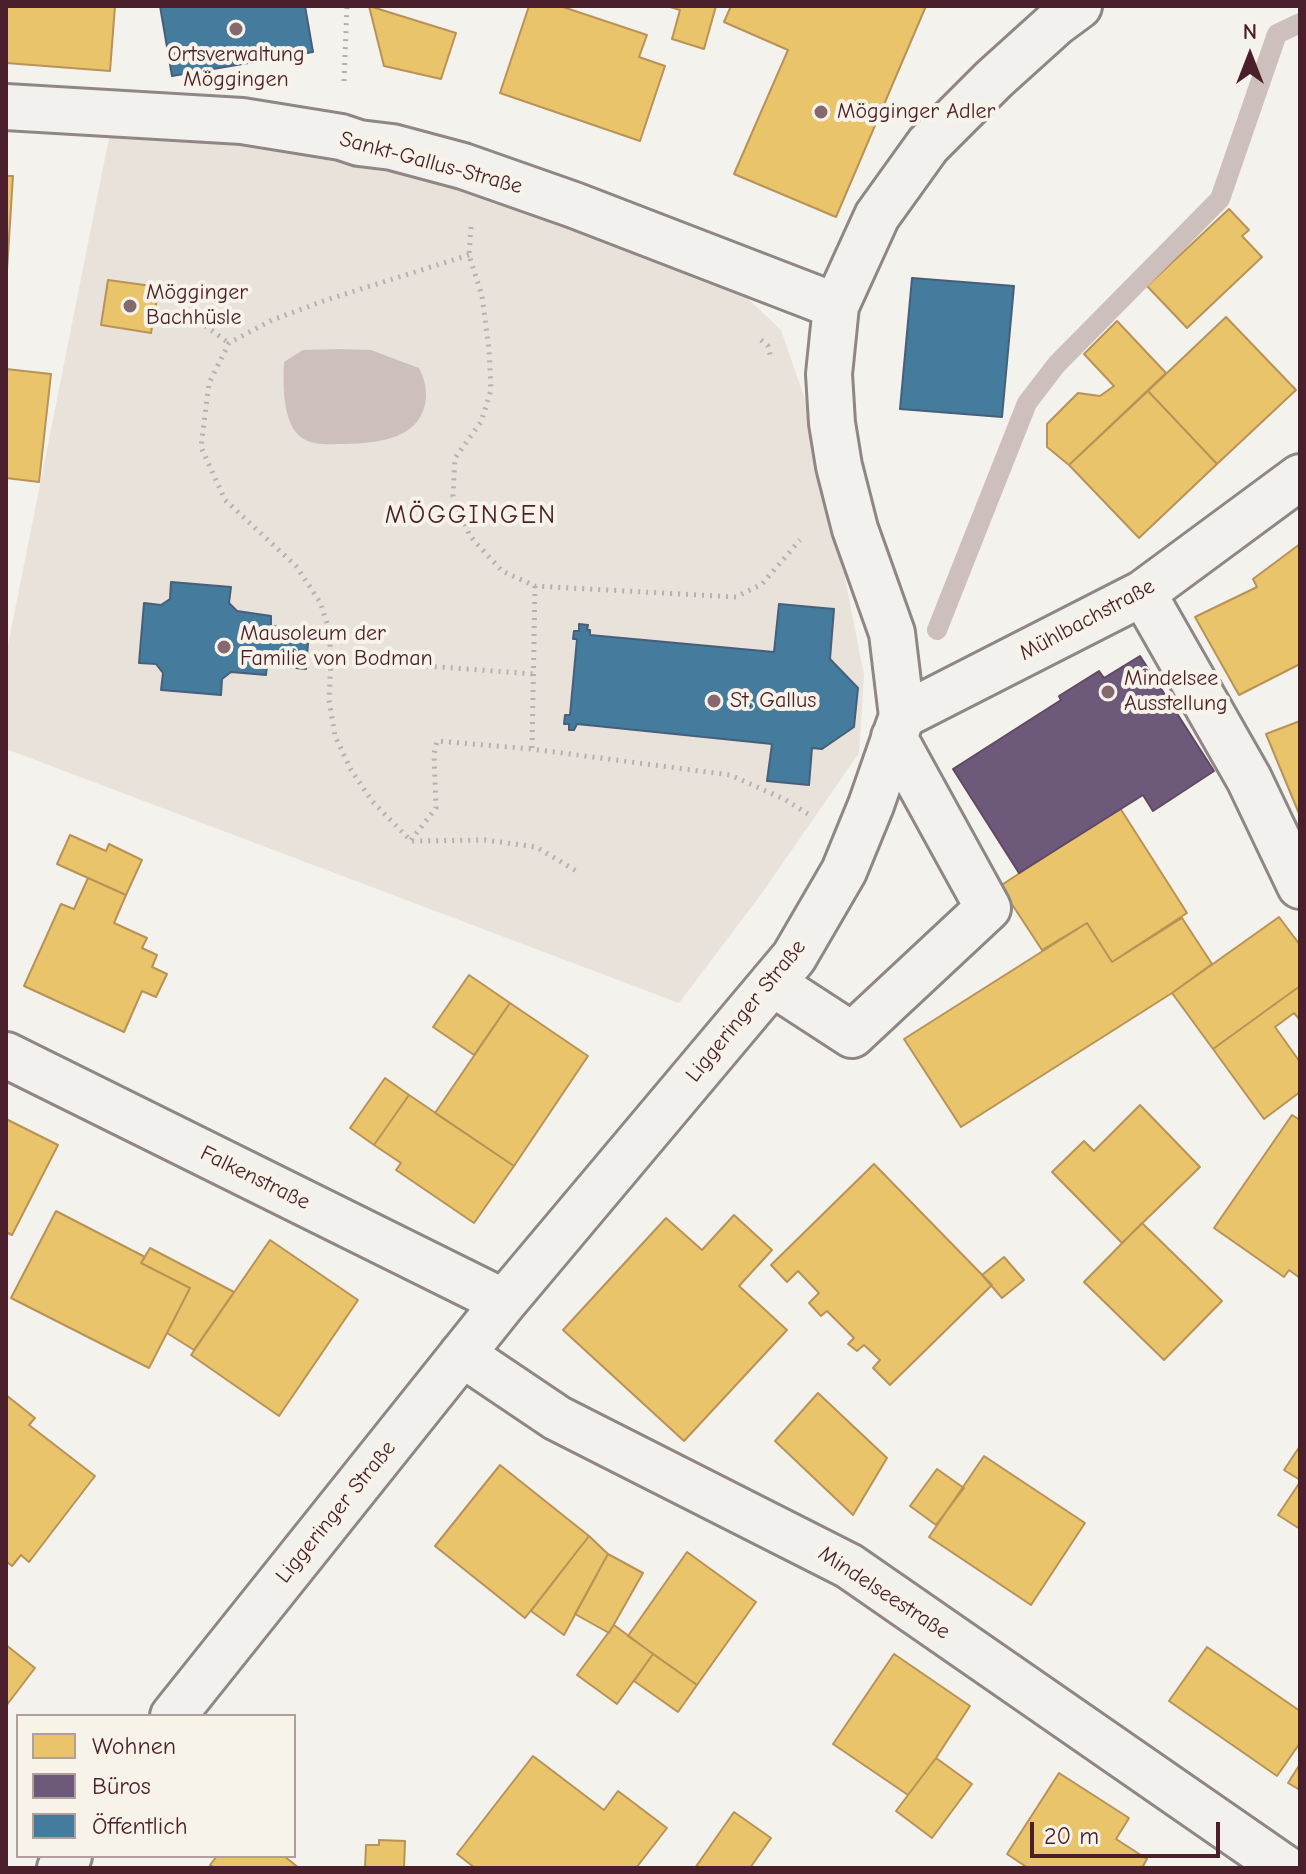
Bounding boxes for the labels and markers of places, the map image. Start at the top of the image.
marker: Ortsverwaltung Möggingen [227,20,245,38]
place label: Ortsverwaltung Möggingen [167,42,305,94]
place label: Mögginger Adler [837,99,995,125]
marker: Mögginger Adler [812,103,830,121]
place label: Mögginger Bachhüsle [146,280,248,332]
marker: Mögginger Bachhüsle [121,297,139,315]
place label: Mausoleum der Familie von Bodman [240,621,433,672]
marker: Mausoleum der Familie von Bodman [215,638,233,656]
place label: Mindelsee Ausstellung [1124,666,1228,718]
marker: Mindelsee Ausstellung [1099,683,1117,701]
place label: St. Gallus [730,688,816,714]
marker: St. Gallus [705,692,723,710]

